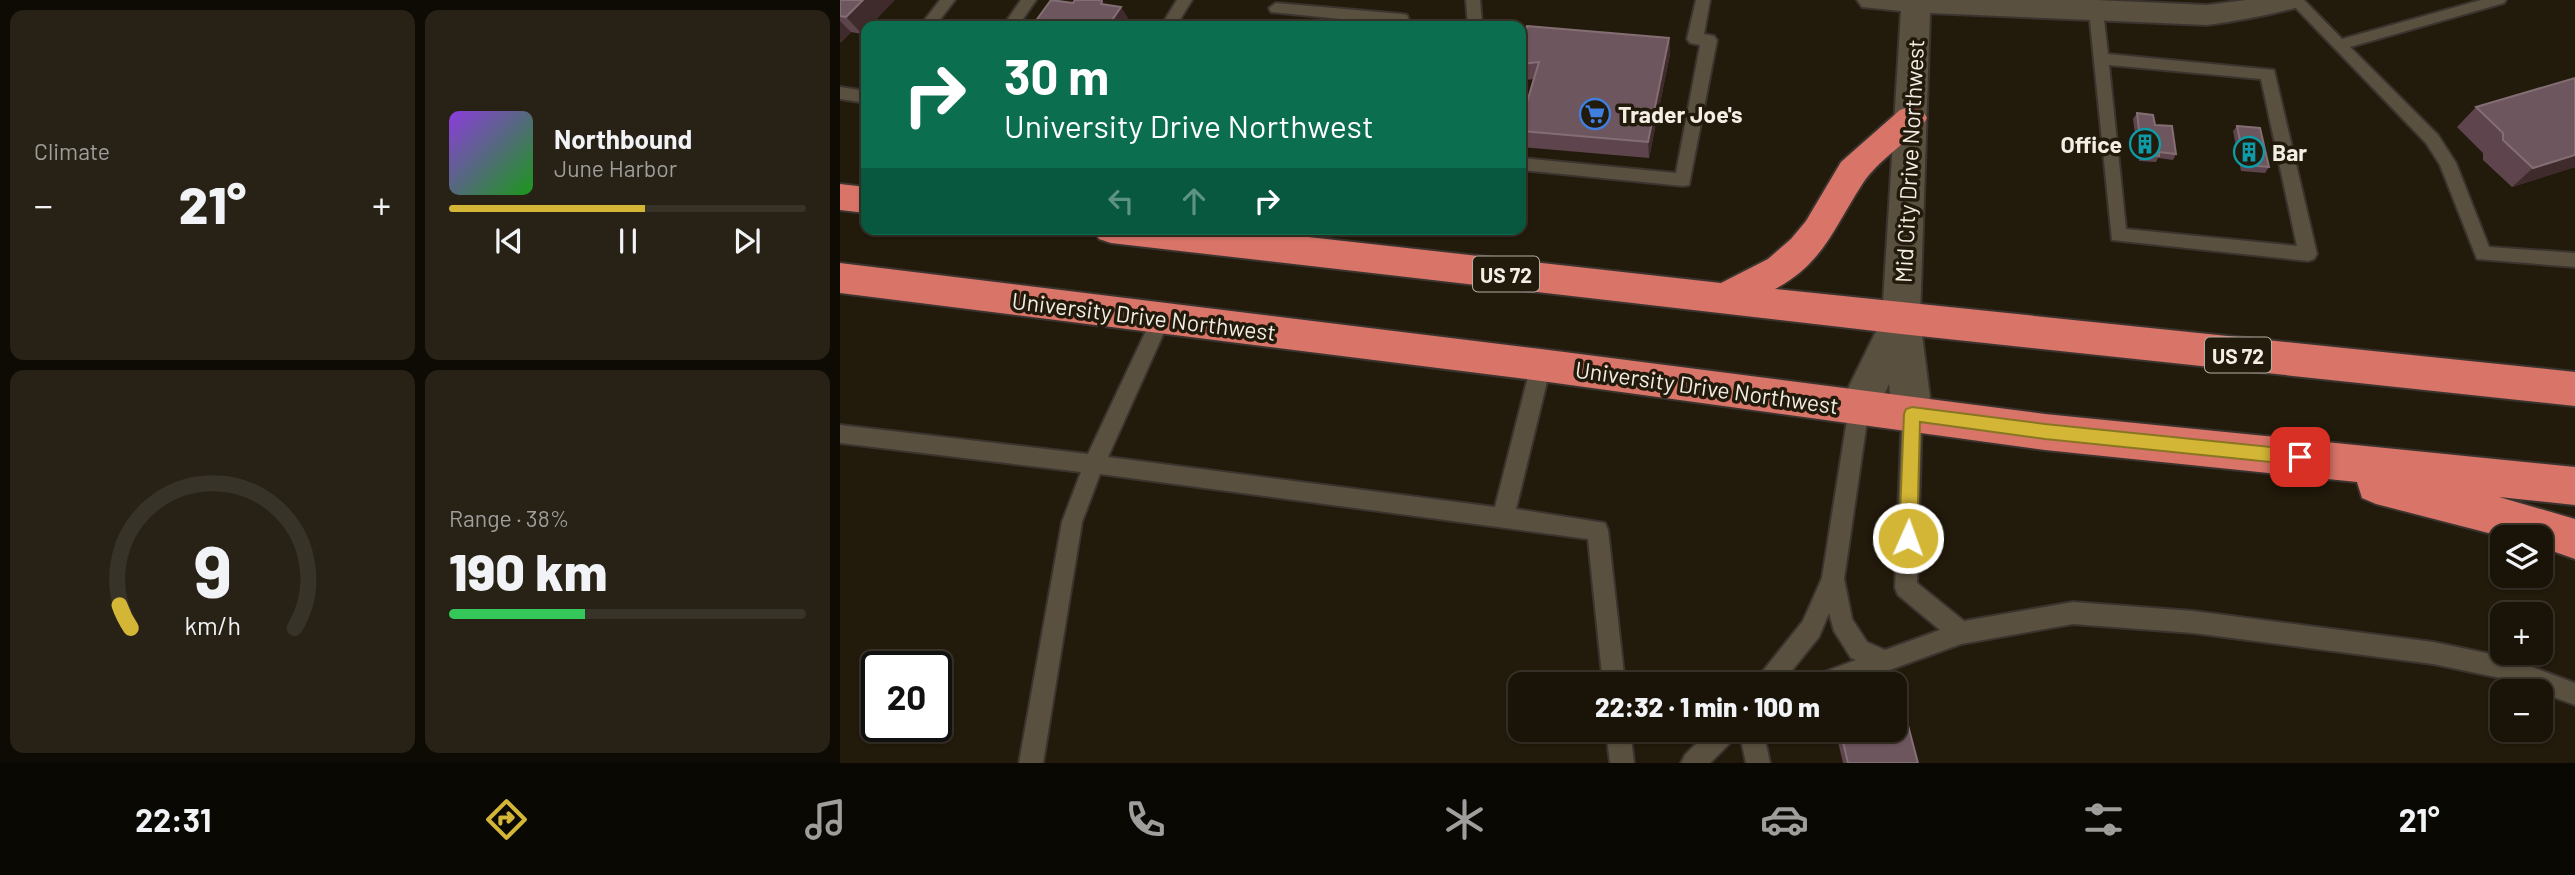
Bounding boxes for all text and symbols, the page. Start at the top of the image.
street label: Mid City Drive Northwest [1889,39,1929,283]
text: 30 m [1004,46,1109,105]
icon: right [889,49,980,140]
supermarket icon: Trader Joe's [1578,97,1612,131]
place label: Trader Joe's [1618,100,1743,128]
text: University Drive Northwest [1004,106,1374,144]
text: Northbound [554,123,692,154]
building icon: Office [2128,127,2162,161]
place label: Office [2061,130,2122,158]
building icon: Bar [2232,135,2266,169]
text: Climate [34,137,110,165]
place label: Bar [2272,138,2307,166]
text: June Harbor [554,154,677,182]
text: 21° [179,172,246,234]
text: − [34,181,53,227]
text: + [372,181,391,227]
icon: left [1102,182,1140,220]
icon: ahead [1175,182,1213,220]
icon: right [1248,182,1286,220]
icon: previous [490,222,528,260]
icon: pause [609,222,647,260]
icon: next [728,222,766,260]
road number: US 72 [1473,256,1539,292]
street label: University Drive Northwest [1010,286,1278,346]
road number: US 72 [2205,338,2271,372]
street label: University Drive Northwest [1574,355,1840,419]
pin [2270,427,2330,487]
icon: arrive [2281,438,2319,476]
position arrow [1871,501,1945,575]
text: Range · 38% [449,504,569,532]
text: 9 [193,525,232,613]
map controls [2490,525,2553,742]
button: layers [2490,525,2553,588]
text: 190 km [449,539,607,601]
button: + [2490,602,2553,665]
text: km/h [184,609,241,639]
speed limit sign: 20 [861,651,952,742]
button: − [2490,679,2553,742]
text: 22:32 · 1 min · 100 m [1595,691,1820,722]
icon: directions [482,795,531,844]
icon: music [801,795,850,844]
icon: phone [1121,795,1170,844]
icon: climate [1440,795,1489,844]
icon: car [1760,795,1809,844]
icon: filters [2079,795,2128,844]
text: 22:31 [135,800,211,838]
text: 21° [2399,800,2440,838]

